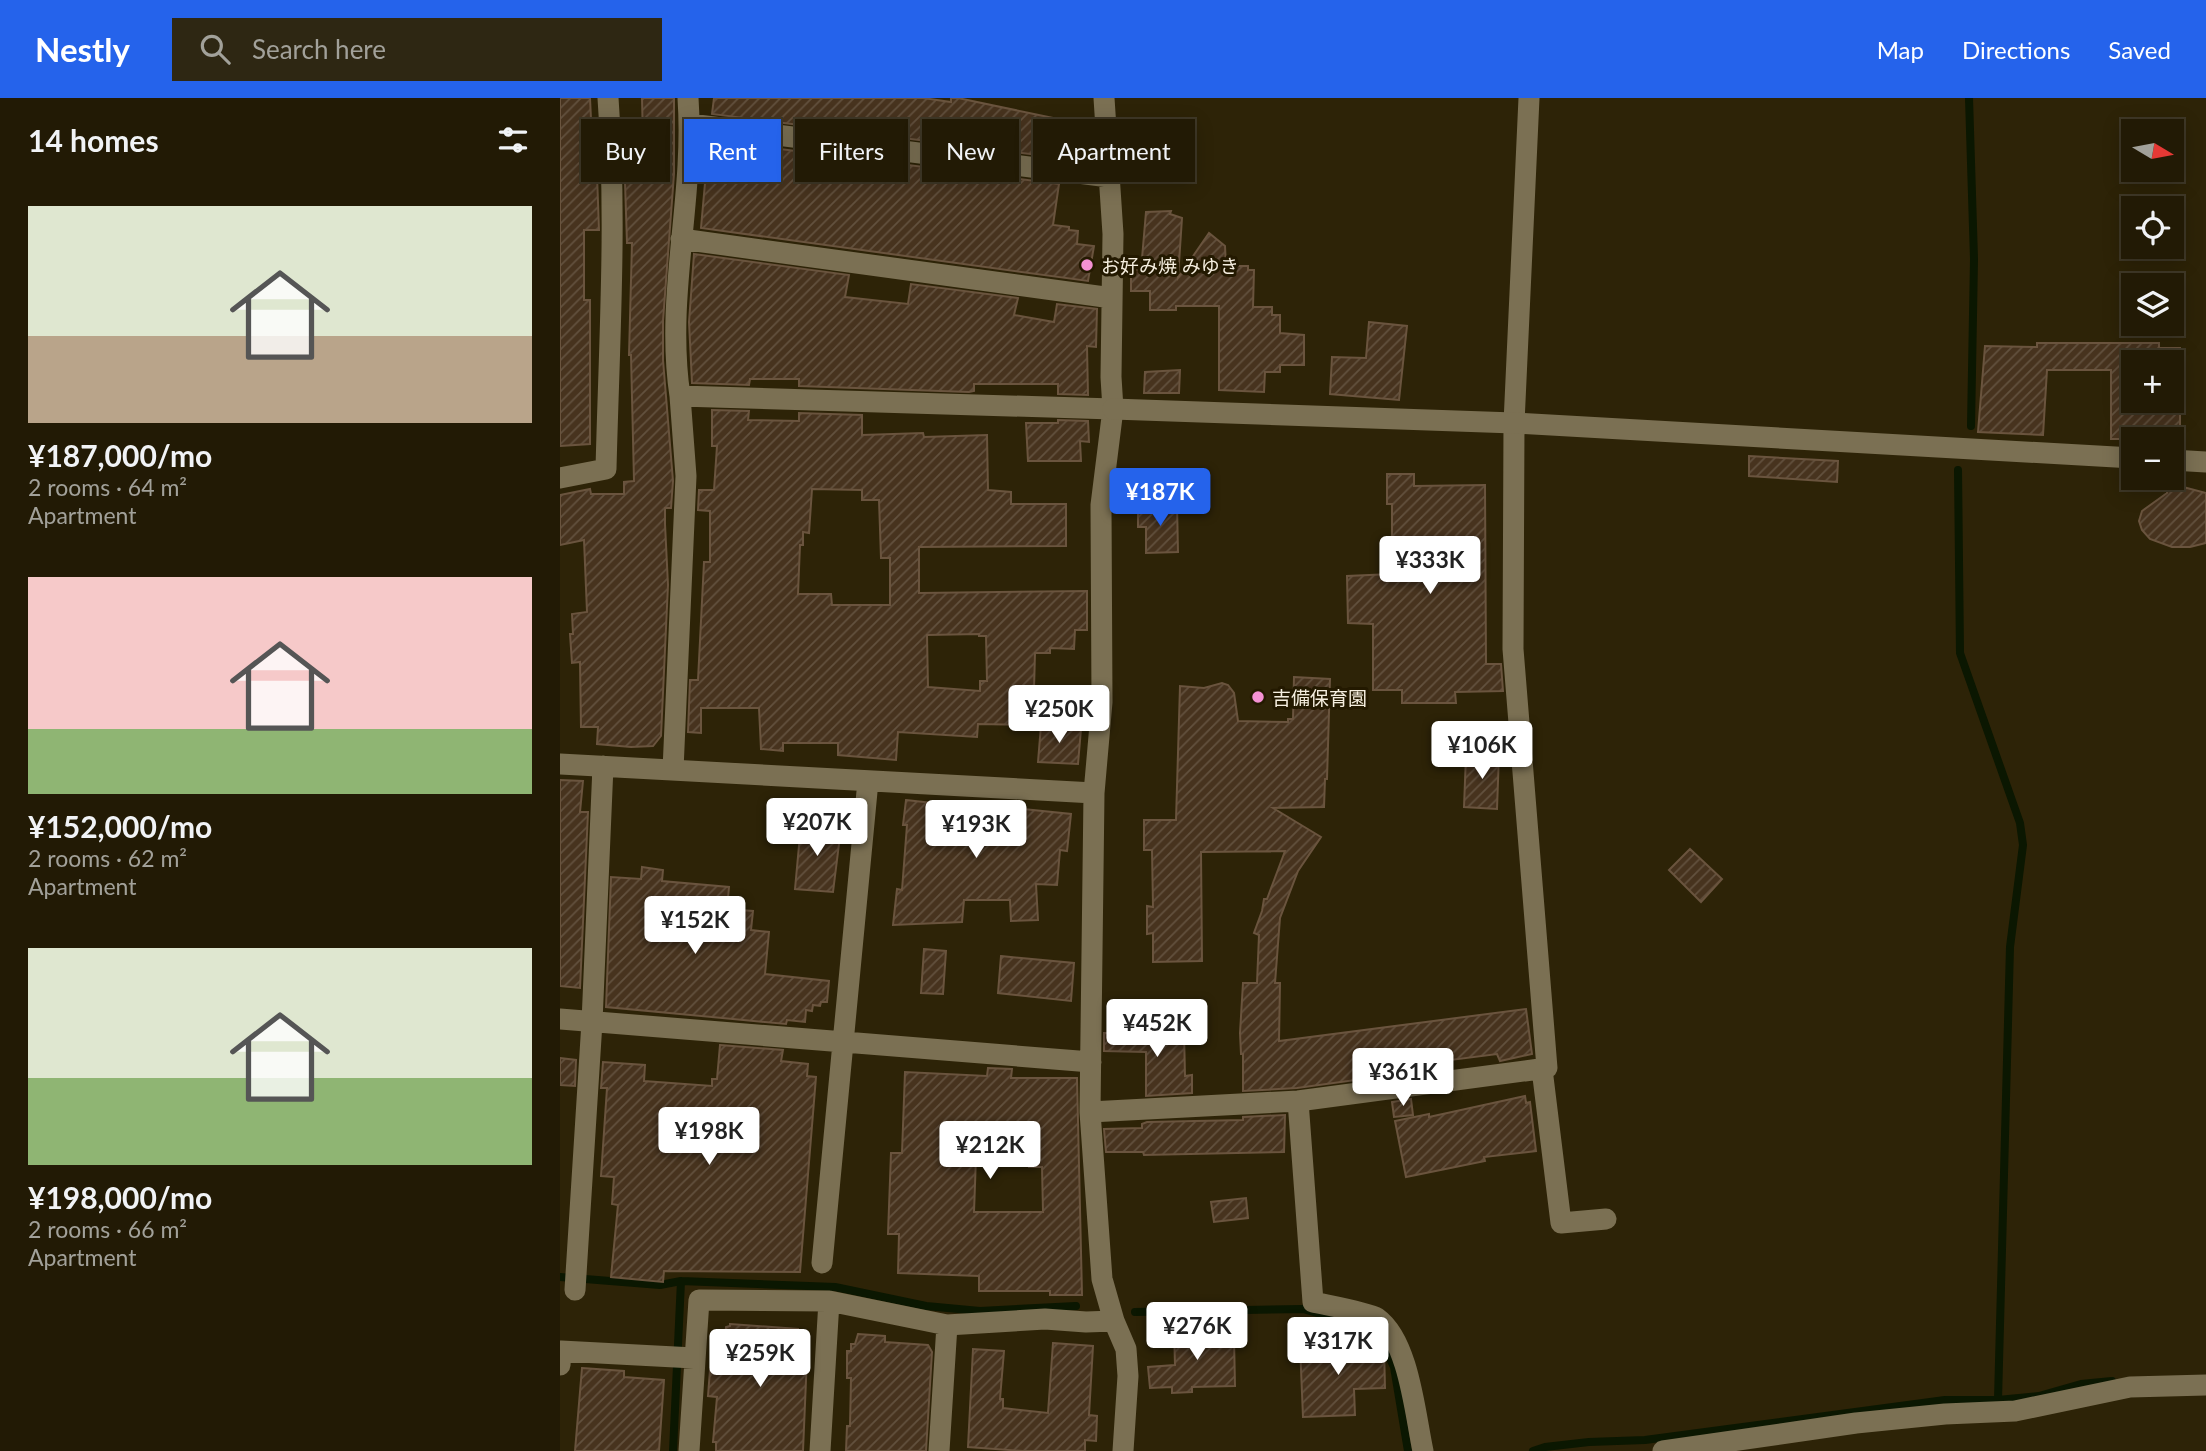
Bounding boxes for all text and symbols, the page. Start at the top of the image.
search box [172,18,662,81]
text: Nestly [35,29,130,69]
icon: search [196,30,234,68]
text: Search here [252,33,386,65]
text: Map [1877,35,1924,64]
text: Directions [1962,35,2070,64]
text: Saved [2108,35,2171,64]
chip: Buy [581,119,670,182]
chip: Rent [684,119,781,182]
chip: Filters [795,119,908,182]
chip: New [922,119,1019,182]
chip: Apartment [1033,119,1195,182]
north arrow [2121,119,2184,182]
map controls [2121,119,2184,490]
icon: filters [494,121,532,159]
text: 14 homes [28,122,159,158]
button: locate [2121,196,2184,259]
icon: home [217,252,343,378]
place label: お好み焼 みゆき [1101,254,1239,277]
marker: お好み焼 みゆき [1079,257,1095,273]
button: layers [2121,273,2184,336]
button: + [2121,350,2184,413]
button: − [2121,427,2184,490]
text: ¥187,000/mo [28,437,212,473]
pin: ¥187K [1111,468,1209,528]
text: 2 rooms · 64 m² [28,473,187,501]
text: ¥187K [1125,477,1195,505]
text: Apartment [28,501,136,529]
pin: ¥333K [1381,536,1479,596]
text: ¥333K [1395,545,1465,573]
icon: home [217,623,343,749]
pin: ¥250K [1010,686,1108,745]
place label: 吉備保育園 [1272,686,1367,709]
marker: 吉備保育園 [1250,689,1266,705]
text: ¥250K [1024,694,1094,722]
pin: ¥106K [1433,722,1531,781]
text: ¥106K [1447,730,1517,758]
pin: ¥207K [768,798,866,858]
pin: ¥193K [927,800,1025,860]
text: ¥207K [782,807,852,835]
text: ¥152,000/mo [28,808,212,844]
text: ¥193K [941,809,1011,837]
text: 2 rooms · 62 m² [28,844,187,872]
text: Apartment [28,872,136,900]
pin: ¥152K [646,896,744,956]
text: ¥152K [660,905,730,933]
icon: home [217,994,343,1120]
pin: ¥452K [1108,1000,1206,1059]
text: ¥452K [1122,1008,1192,1036]
pin: ¥361K [1354,1048,1452,1108]
text: ¥361K [1368,1057,1438,1085]
pin: ¥198K [660,1108,758,1167]
text: ¥198K [674,1116,744,1144]
pin: ¥212K [941,1122,1039,1181]
text: ¥212K [955,1130,1025,1158]
text: ¥198,000/mo [28,1179,212,1215]
text: 2 rooms · 66 m² [28,1215,187,1243]
text: Apartment [28,1243,136,1271]
pin: ¥276K [1148,1302,1246,1362]
text: ¥276K [1162,1311,1232,1339]
pin: ¥317K [1289,1318,1387,1377]
text: ¥317K [1303,1326,1373,1354]
pin: ¥259K [711,1330,809,1389]
text: ¥259K [725,1338,795,1366]

